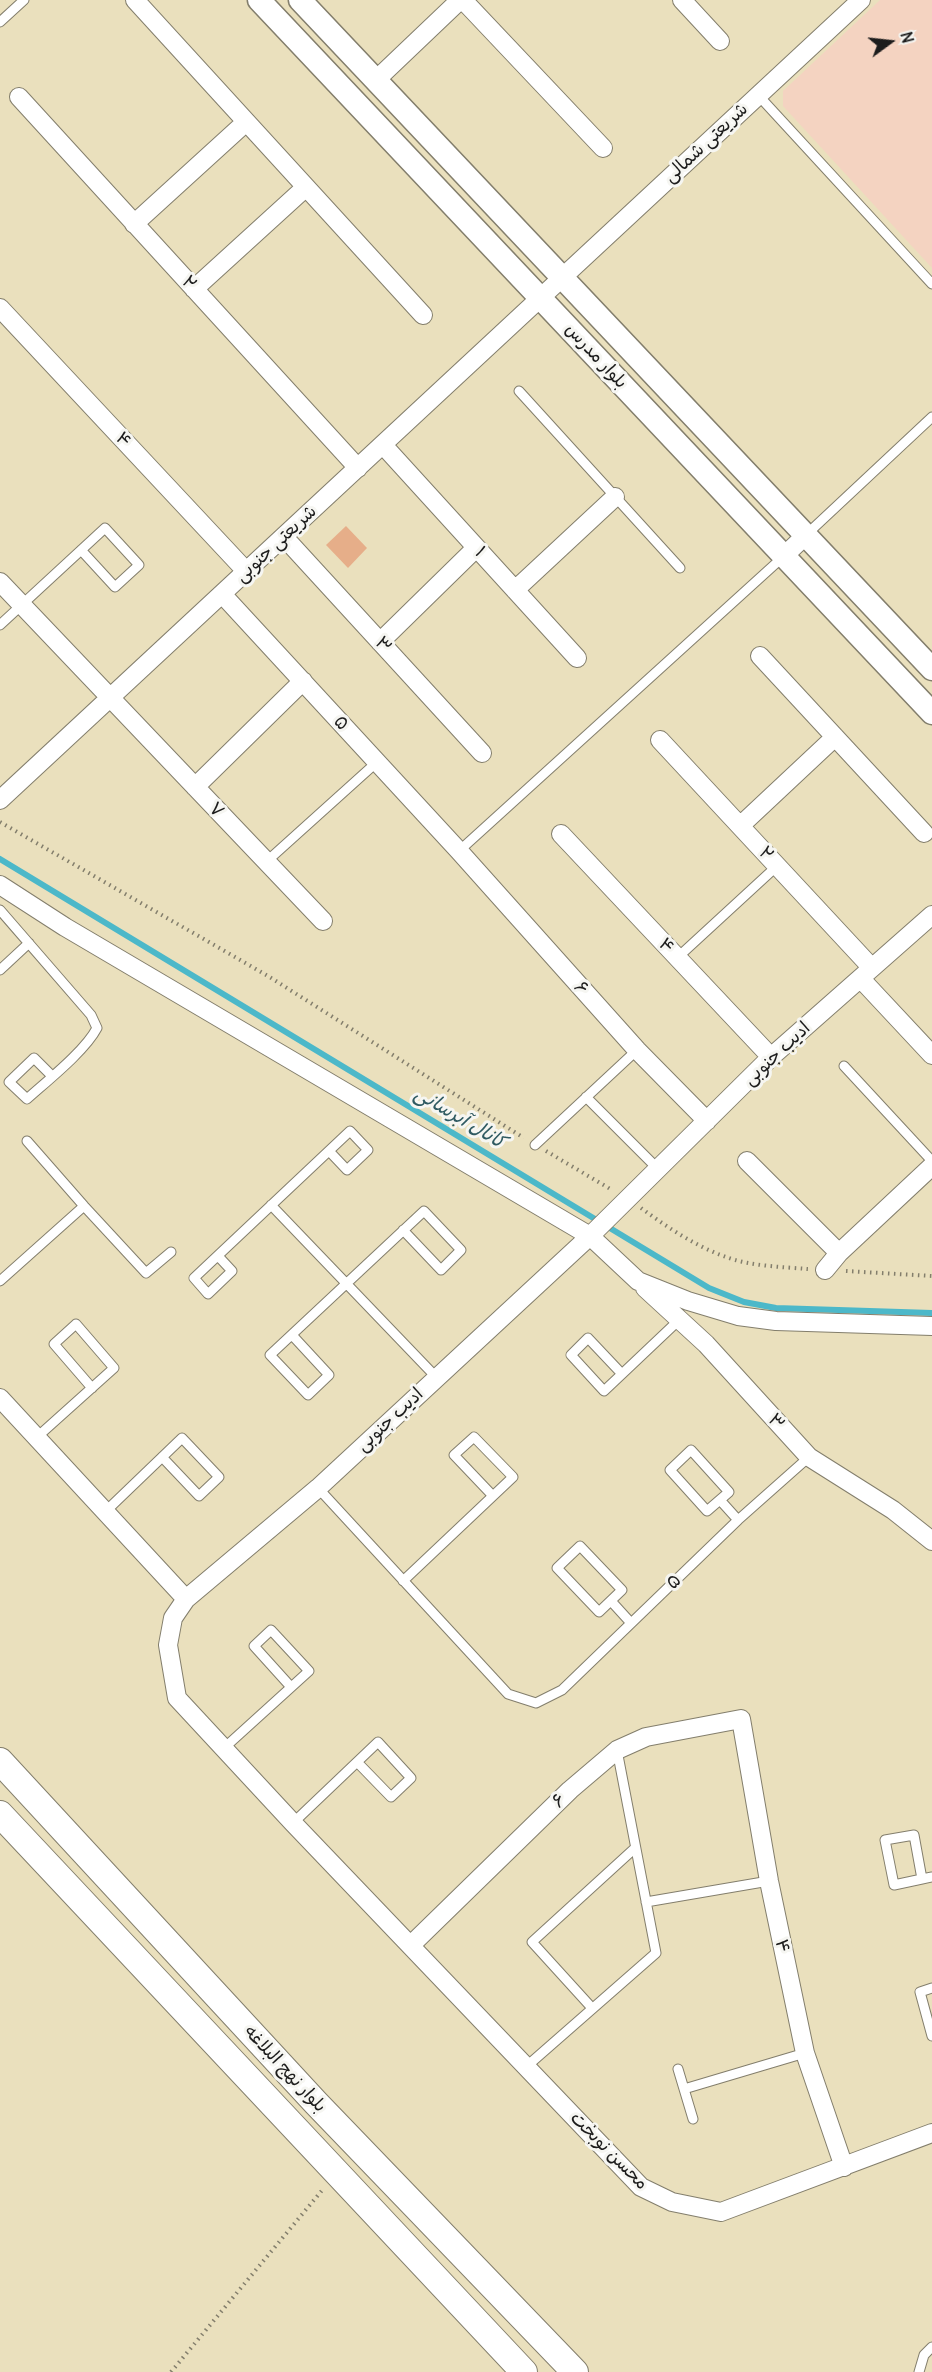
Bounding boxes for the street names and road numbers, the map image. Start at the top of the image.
street label: شریعتی شمالی [659,99,753,187]
street label: ۲ [177,271,201,295]
street label: بلوار مدرس [560,319,632,393]
street label: ۴ [110,428,136,452]
street label: شریعتی جنوبی [231,501,321,587]
street label: ۱ [470,542,490,562]
street label: ۳ [370,632,396,658]
street label: ۵ [329,711,353,735]
street label: ۷ [204,798,228,822]
street label: ۲ [754,842,778,866]
street label: ۴ [653,934,679,958]
street label: ۶ [569,977,593,999]
street label: ادیب جنوبی [739,1018,815,1090]
street label: ادیب جنوبی [352,1384,428,1456]
street label: ۳ [763,1409,789,1435]
street label: ۵ [662,1570,686,1594]
street label: ۶ [548,1789,570,1813]
street label: ۴ [770,1937,794,1955]
street label: بلوار نهج البلاغه [239,2021,331,2117]
street label: محسن نوبخت [566,2108,652,2194]

